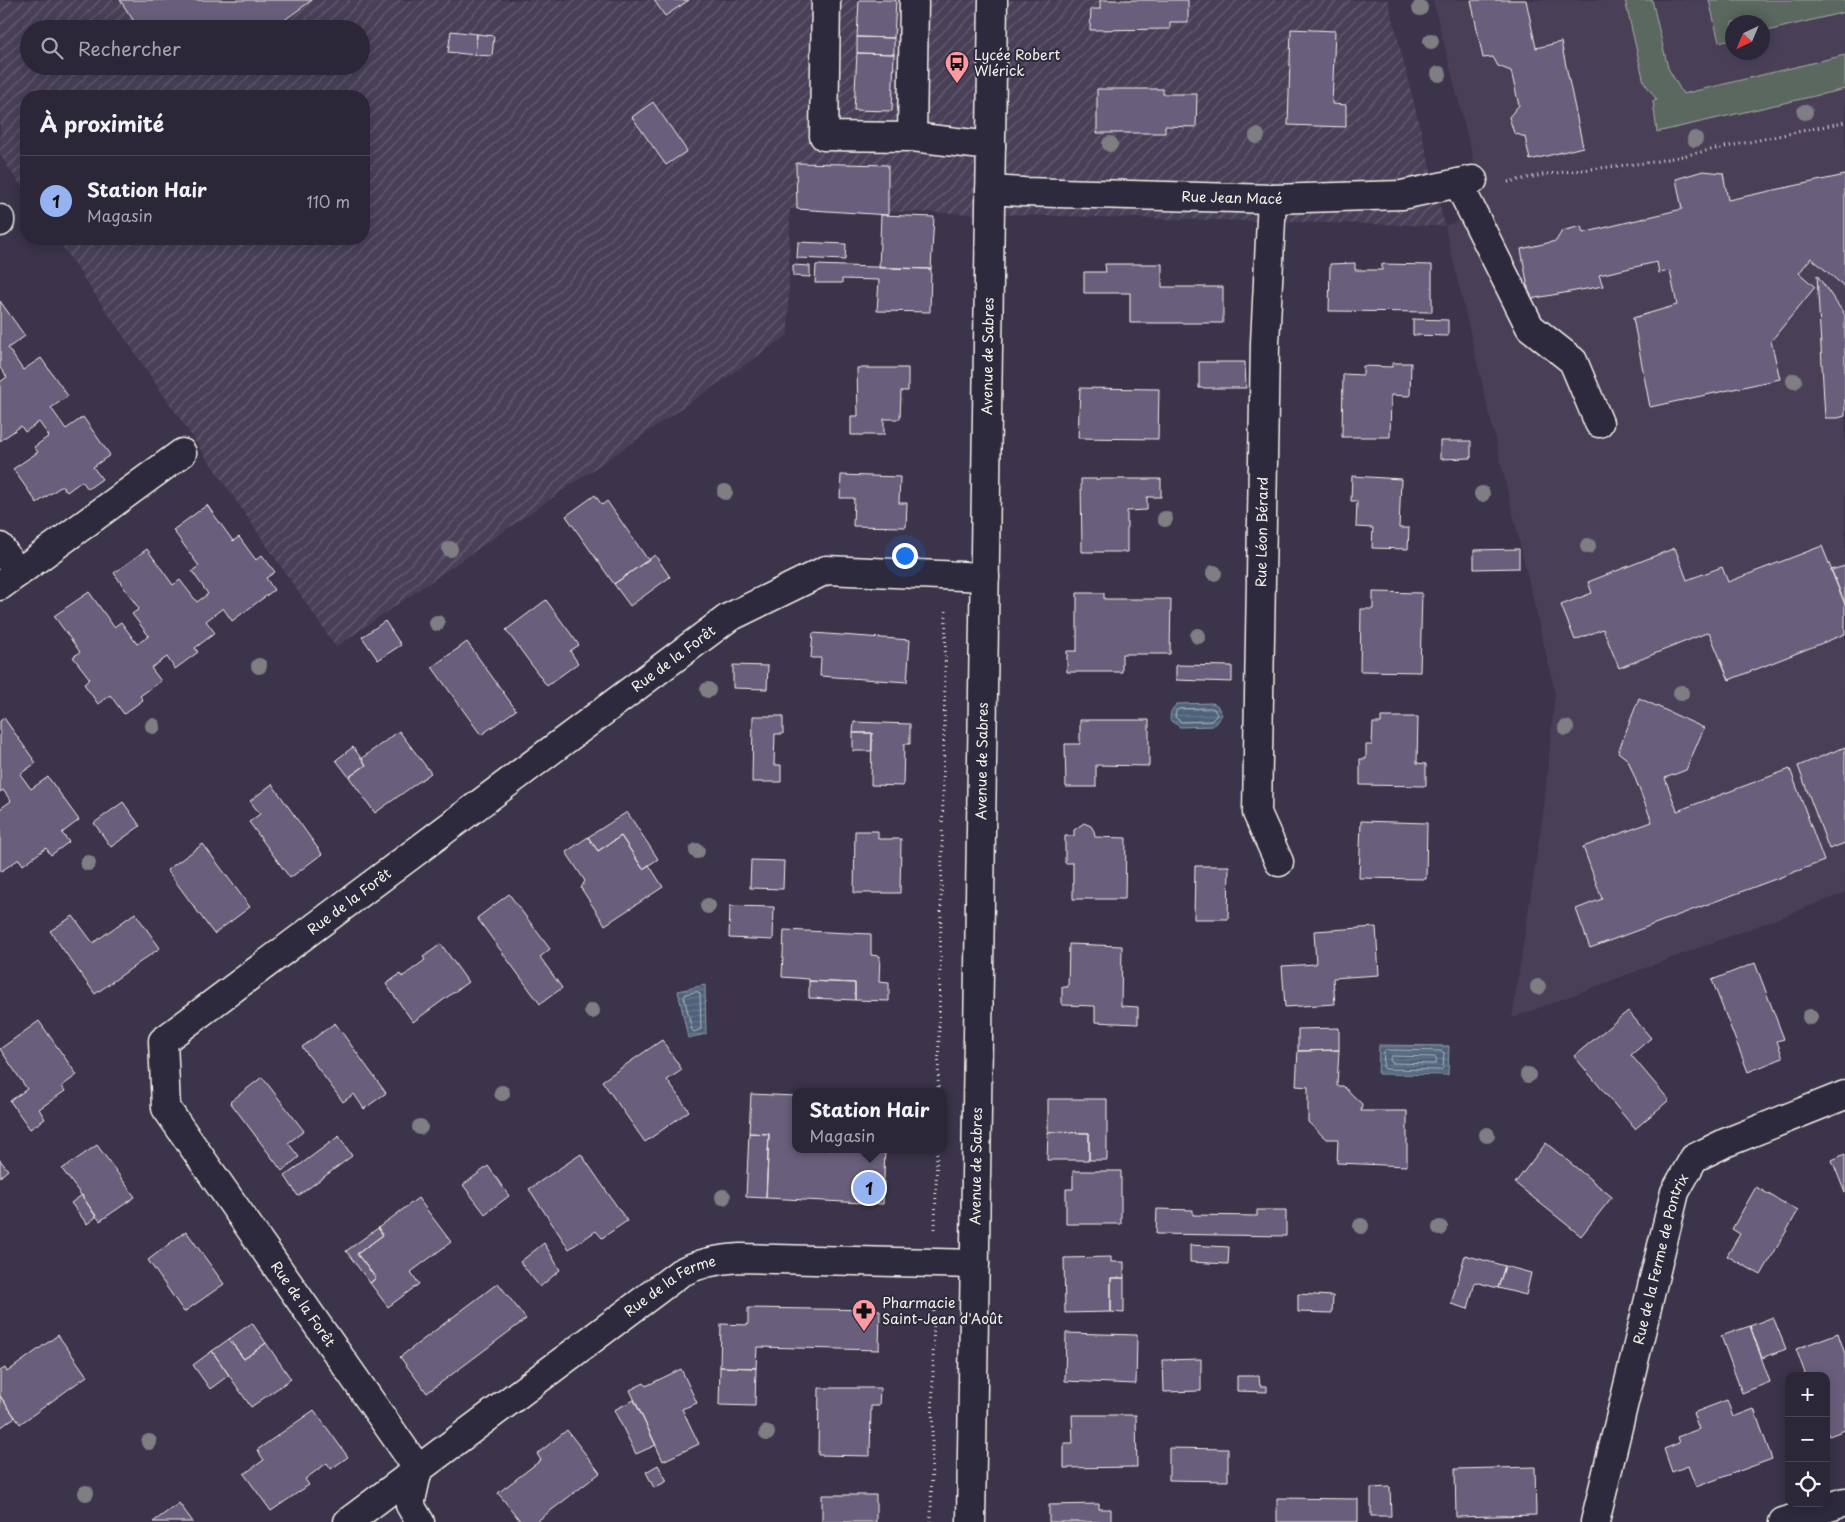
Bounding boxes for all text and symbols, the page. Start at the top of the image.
north arrow [1725,15,1770,60]
search box [20,20,370,75]
icon: search [38,34,66,62]
text: Rechercher [78,34,181,62]
place label: Lycée Robert Wlérick [974,44,1060,81]
bus stop icon: Lycée Robert Wlérick [944,50,970,84]
text: À proximité [40,107,164,139]
text: Station Hair [87,175,207,203]
street label: Rue Jean Macé [1181,185,1283,209]
text: 1 [52,189,60,213]
text: 110 m [307,189,350,213]
text: Magasin [87,203,153,227]
street label: Avenue de Sabres [976,297,999,415]
street label: Rue Léon Bérard [1250,477,1273,587]
your location [892,543,918,569]
street label: Rue de la Forêt [627,620,720,697]
street label: Avenue de Sabres [970,702,993,820]
street label: Rue de la Forêt [303,863,396,940]
popup [792,1088,947,1153]
text: Station Hair [810,1095,929,1123]
street label: Avenue de Sabres [964,1107,987,1225]
text: Magasin [810,1123,875,1147]
pin: 1 [853,1169,885,1207]
street label: Rue de la Ferme de Pontrix [1627,1169,1693,1347]
street label: Rue de la Ferme [619,1250,718,1322]
street label: Rue de la Forêt [266,1257,341,1351]
place label: Pharmacie Saint-Jean d'Août [882,1292,1003,1329]
pharmacy icon: Pharmacie Saint-Jean d'Août [851,1298,877,1332]
map controls [1785,1372,1830,1507]
button: + [1785,1372,1830,1417]
button: − [1785,1417,1830,1462]
button: locate [1785,1462,1830,1507]

